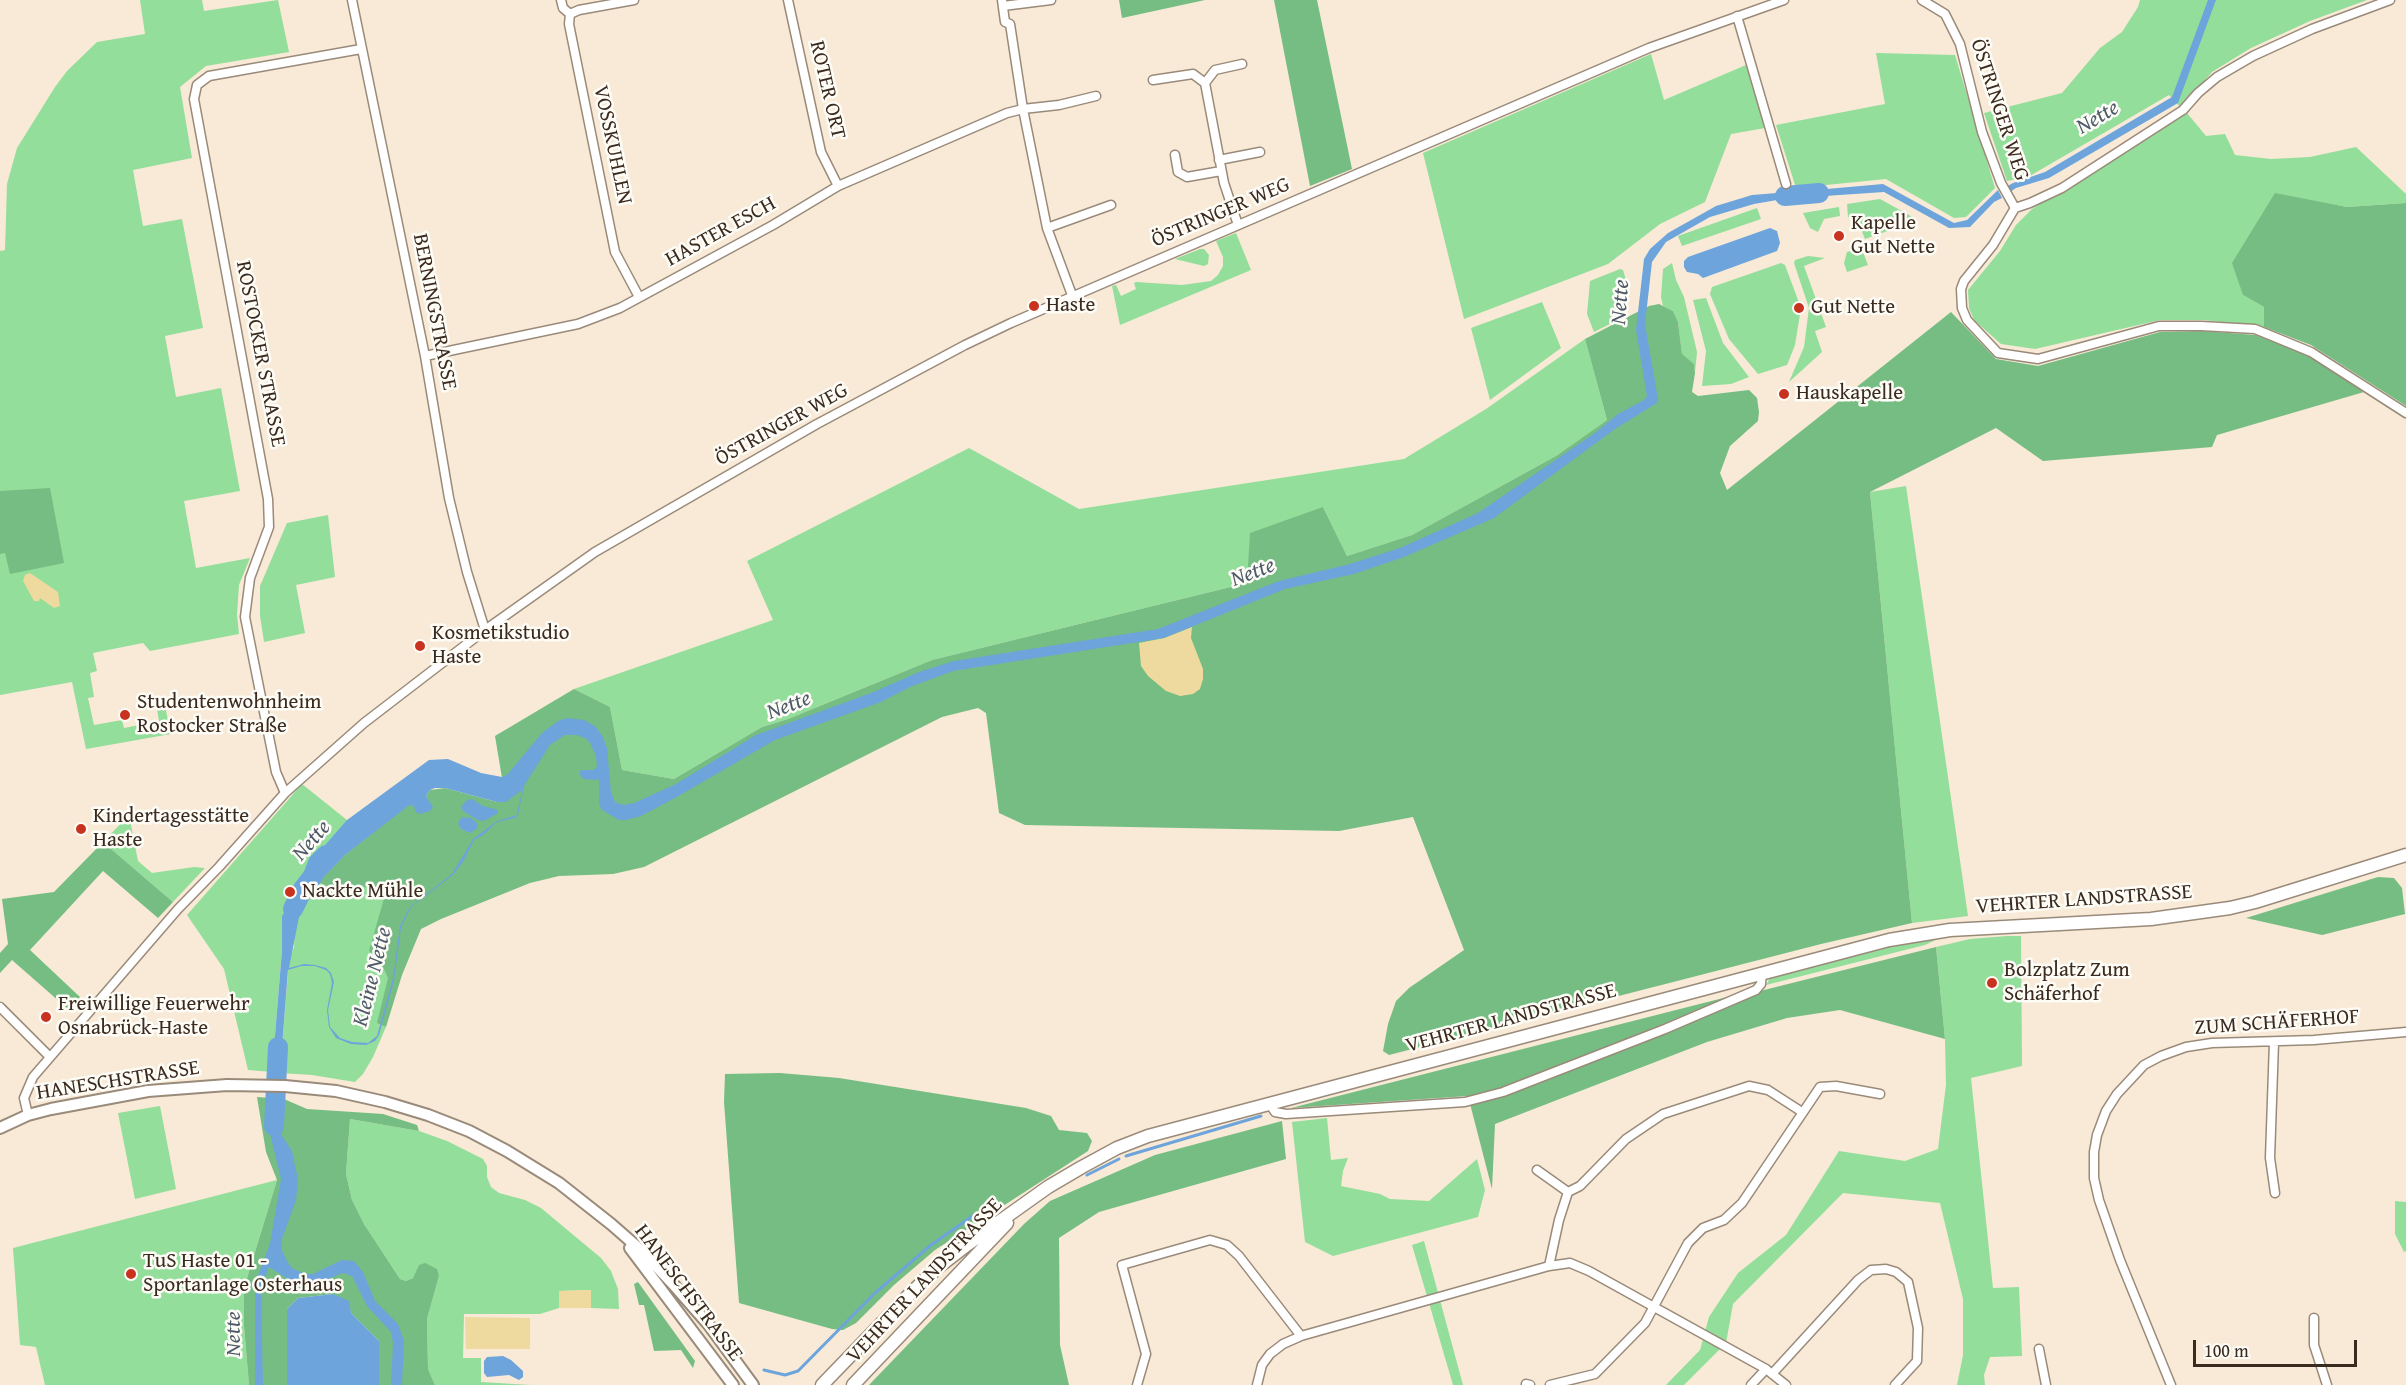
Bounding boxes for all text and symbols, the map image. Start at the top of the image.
street label: ÖSTRINGER WEG [1964,36,2034,184]
street label: ROTER ORT [803,38,851,142]
street label: VOSSKUHLEN [587,83,637,207]
water label: Nette [2072,95,2124,141]
street label: ÖSTRINGER WEG [1148,173,1294,253]
street label: HASTER ESCH [661,191,781,273]
place label: Kapelle Gut Nette [1851,211,1935,261]
marker: Kapelle Gut Nette [1832,229,1846,243]
street label: BERNINGSTRASSE [406,232,462,392]
street label: ROSTOCKER STRASSE [230,259,290,449]
water label: Nette [1606,279,1636,325]
place label: Haste [1046,293,1095,319]
place label: Gut Nette [1811,295,1895,321]
marker: Haste [1027,299,1041,313]
marker: Gut Nette [1792,301,1806,315]
street label: ÖSTRINGER WEG [711,378,853,472]
place label: Hauskapelle [1796,381,1903,407]
marker: Hauskapelle [1777,387,1791,401]
water label: Nette [1227,553,1279,593]
place label: Kosmetikstudio Haste [432,621,569,671]
marker: Kosmetikstudio Haste [413,639,427,653]
water label: Nette [763,686,815,726]
place label: Studentenwohnheim Rostocker Straße [137,690,322,740]
marker: Studentenwohnheim Rostocker Straße [118,708,132,722]
place label: Kindertagesstätte Haste [93,804,249,854]
water label: Nette [287,815,337,867]
marker: Kindertagesstätte Haste [74,822,88,836]
place label: Nackte Mühle [302,879,423,905]
street label: VEHRTER LANDSTRASSE [1975,880,2193,920]
marker: Nackte Mühle [283,885,297,899]
water label: Kleine Nette [348,925,398,1029]
place label: Bolzplatz Zum Schäferhof [2004,958,2130,1008]
marker: Bolzplatz Zum Schäferhof [1985,976,1999,990]
street label: VEHRTER LANDSTRASSE [1403,979,1619,1059]
place label: Freiwillige Feuerwehr Osnabrück-Haste [58,992,250,1042]
street label: ZUM SCHÄFERHOF [2194,1005,2360,1041]
marker: Freiwillige Feuerwehr Osnabrück-Haste [39,1010,53,1024]
street label: HANESCHSTRASSE [35,1056,201,1106]
street label: VEHRTER LANDSTRASSE [842,1193,1008,1369]
street label: HANESCHSTRASSE [628,1220,748,1366]
place label: TuS Haste 01 - Sportanlage Osterhaus [143,1249,342,1299]
marker: TuS Haste 01 - Sportanlage Osterhaus [124,1267,138,1281]
water label: Nette [221,1311,247,1357]
scale bar [2196,1328,2360,1366]
text: 100 m [2204,1337,2249,1364]

